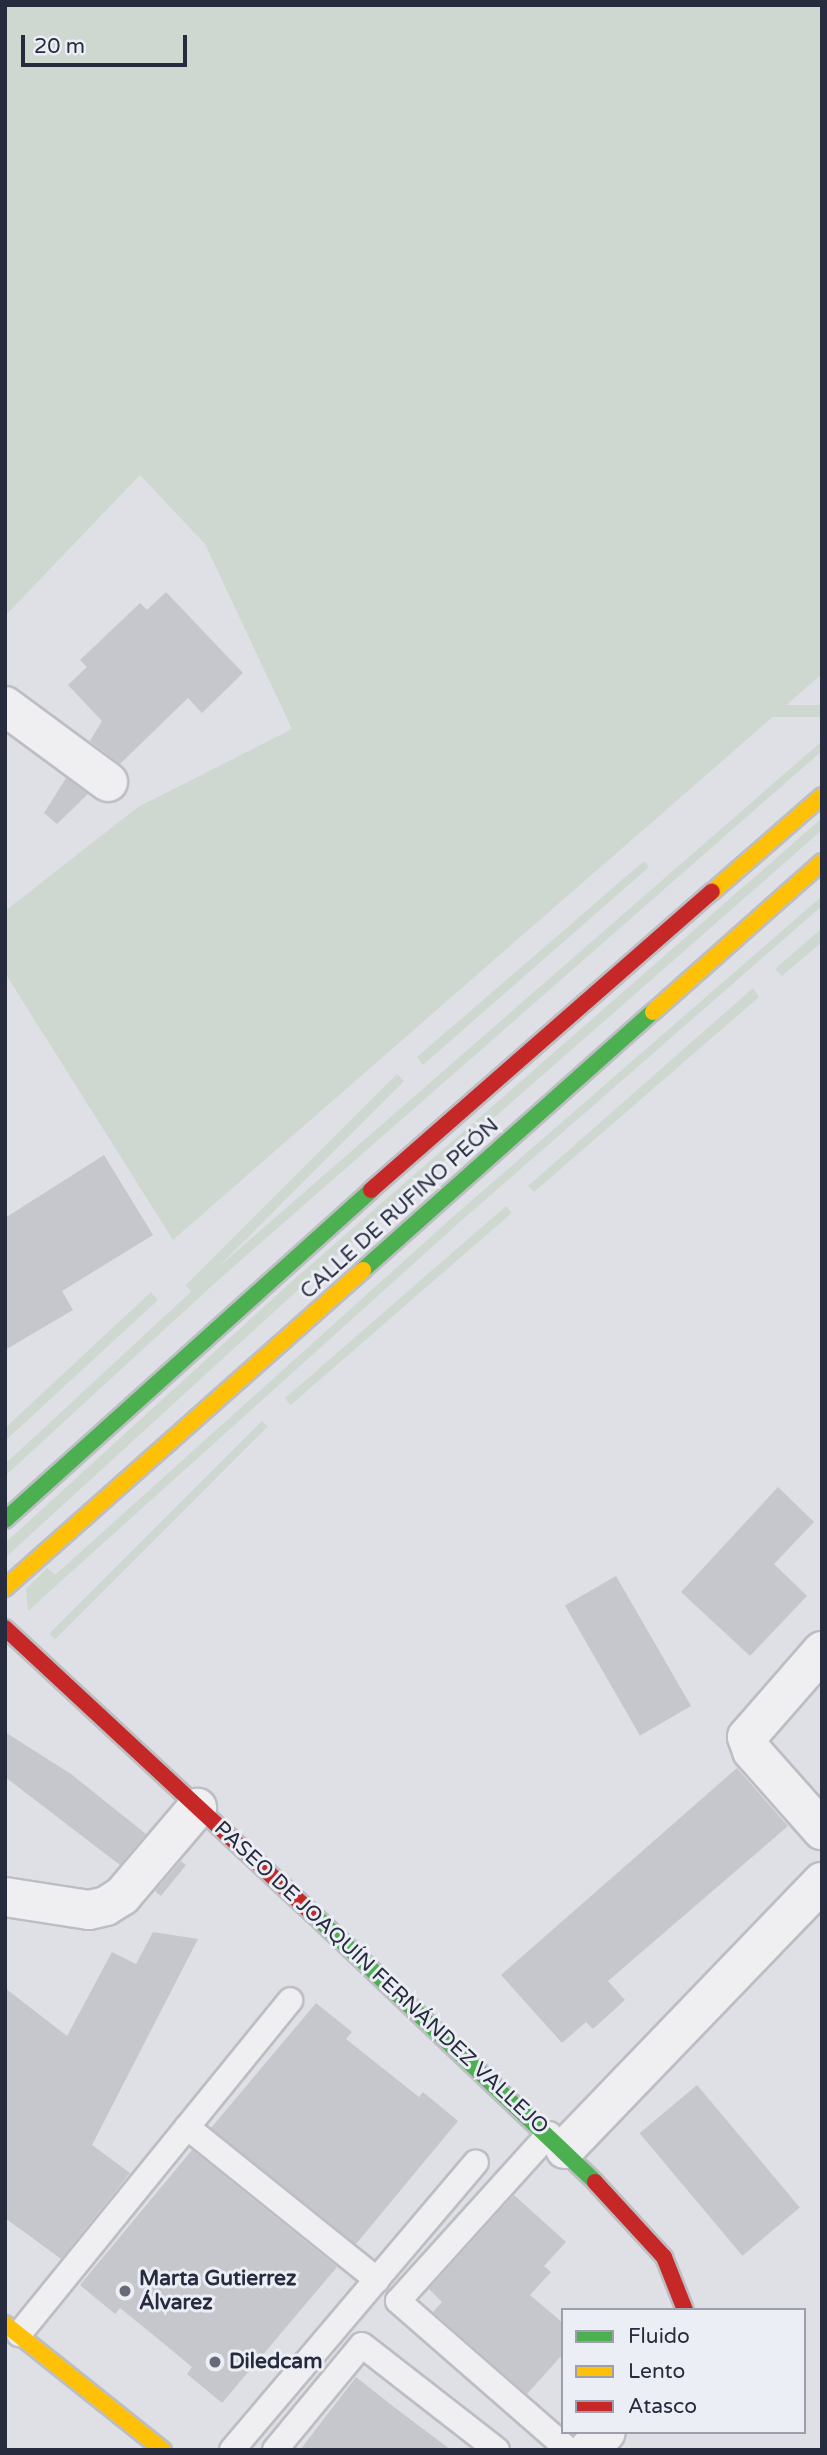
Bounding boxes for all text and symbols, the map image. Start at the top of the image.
scale bar [24,21,191,65]
text: 20 m [34,34,85,59]
street label: CALLE DE RUFINO PEÓN [296,1113,504,1305]
street label: PASEO DE JOAQUÍN FERNÁNDEZ VALLEJO [209,1816,553,2140]
place label: Marta Gutierrez Álvarez [139,2266,296,2316]
marker: Marta Gutierrez Álvarez [117,2283,133,2299]
legend [561,2308,806,2434]
text: Fluido [628,2324,690,2349]
place label: Diledcam [229,2349,322,2375]
marker: Diledcam [207,2354,223,2370]
text: Lento [628,2359,685,2384]
text: Atasco [628,2394,697,2419]

